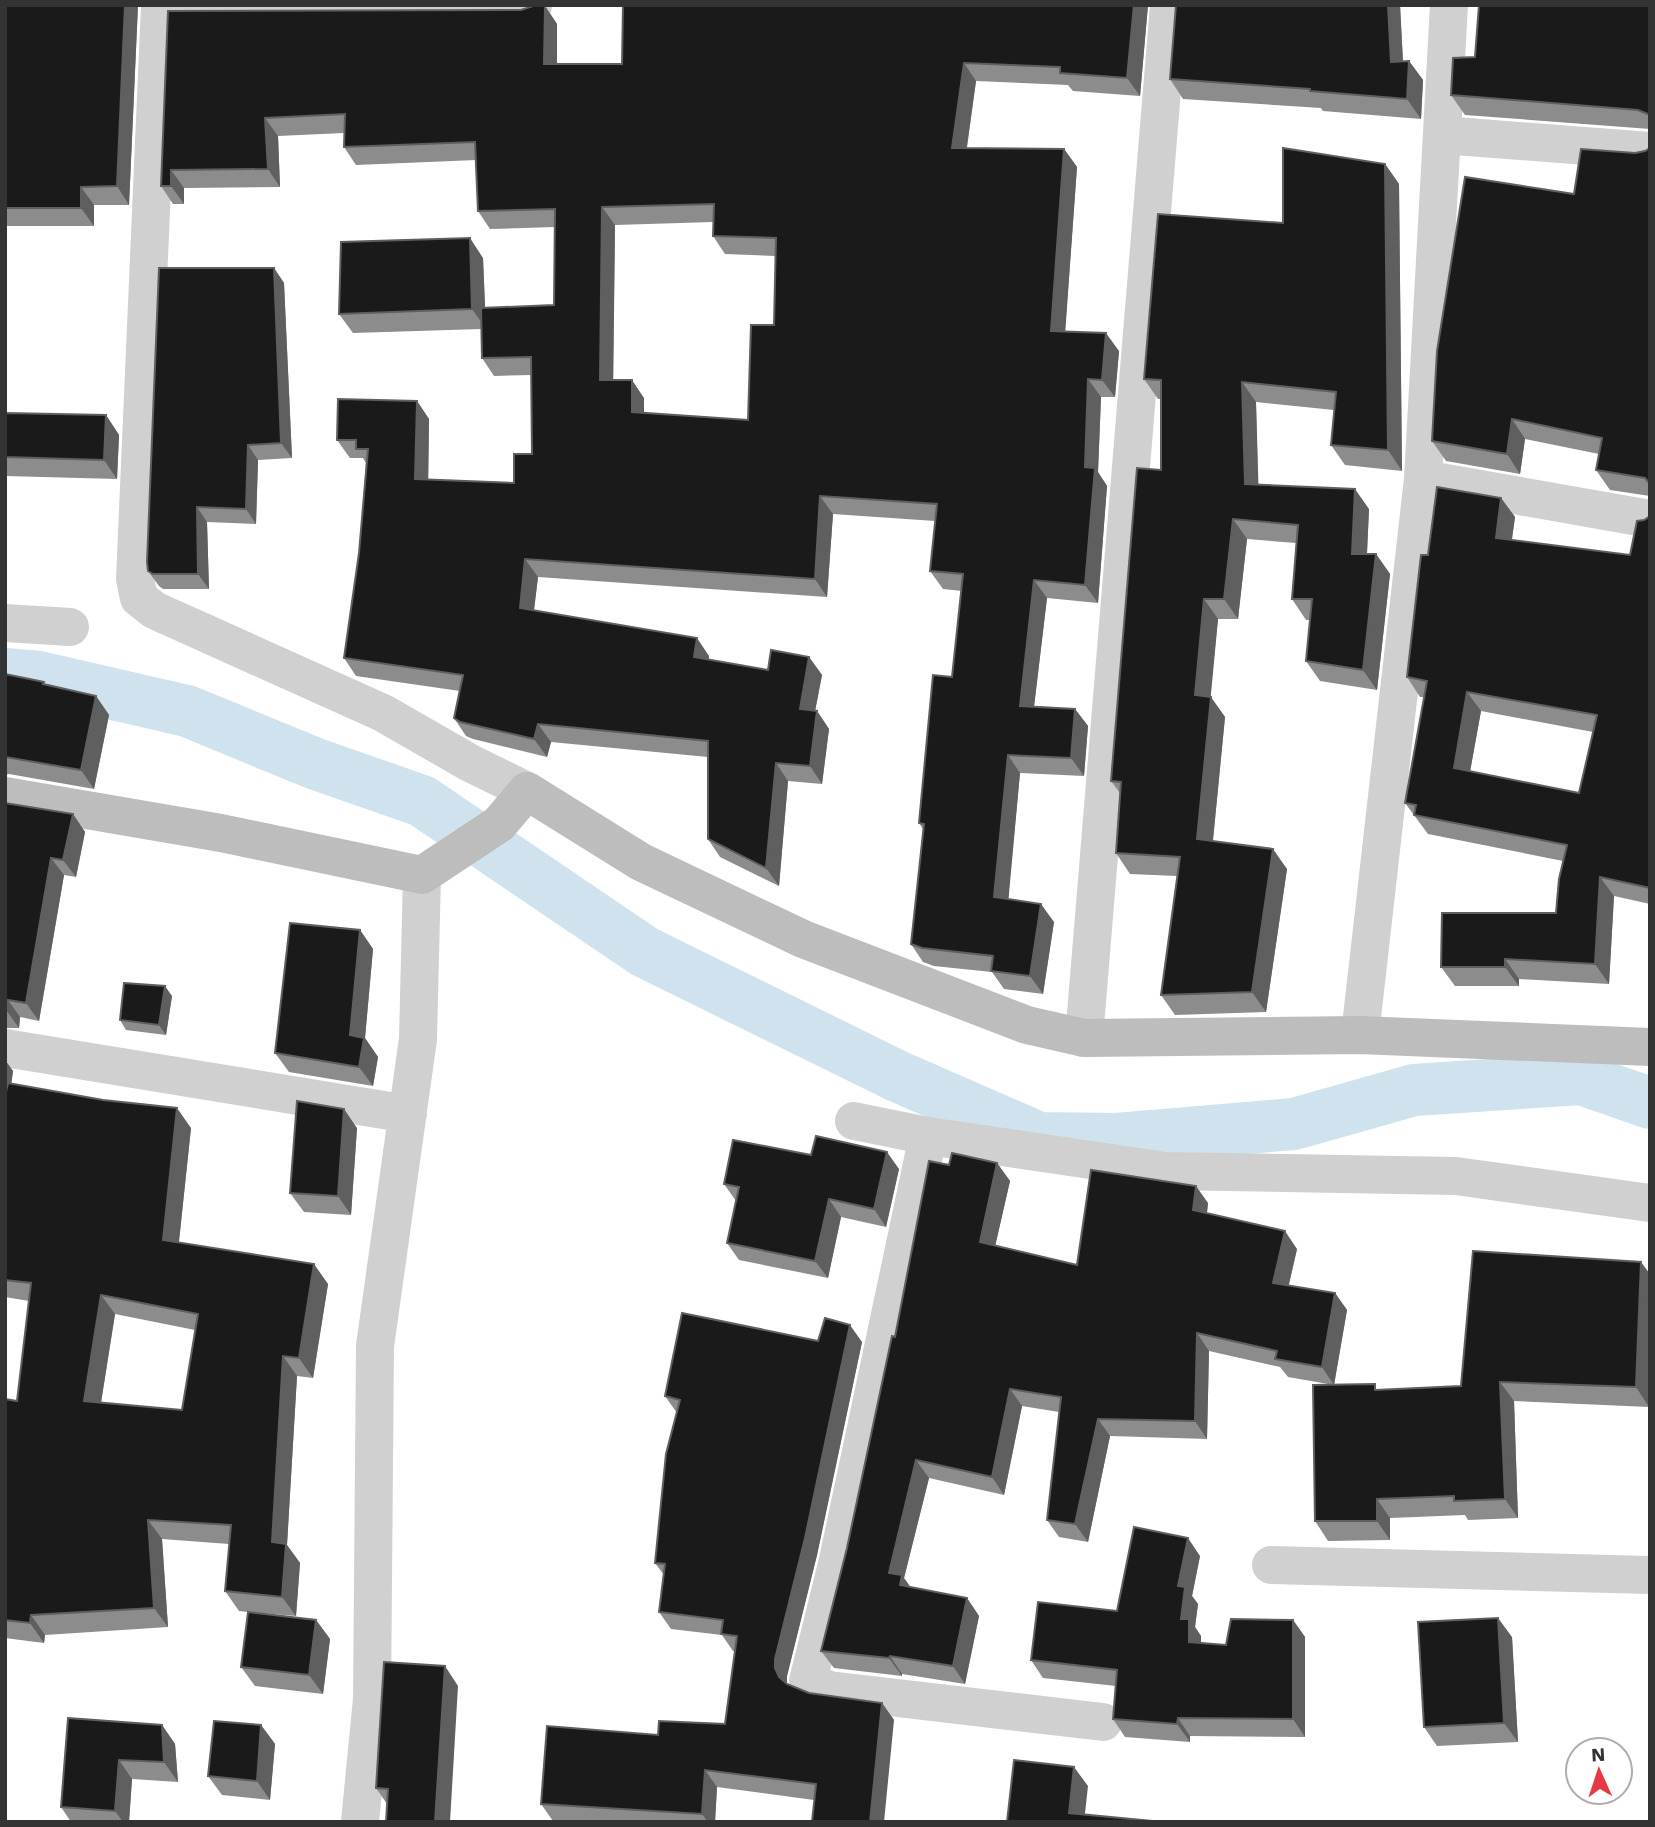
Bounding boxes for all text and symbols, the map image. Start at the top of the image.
north arrow [1564,1736,1634,1806]
text: N [1590,1743,1606,1766]

